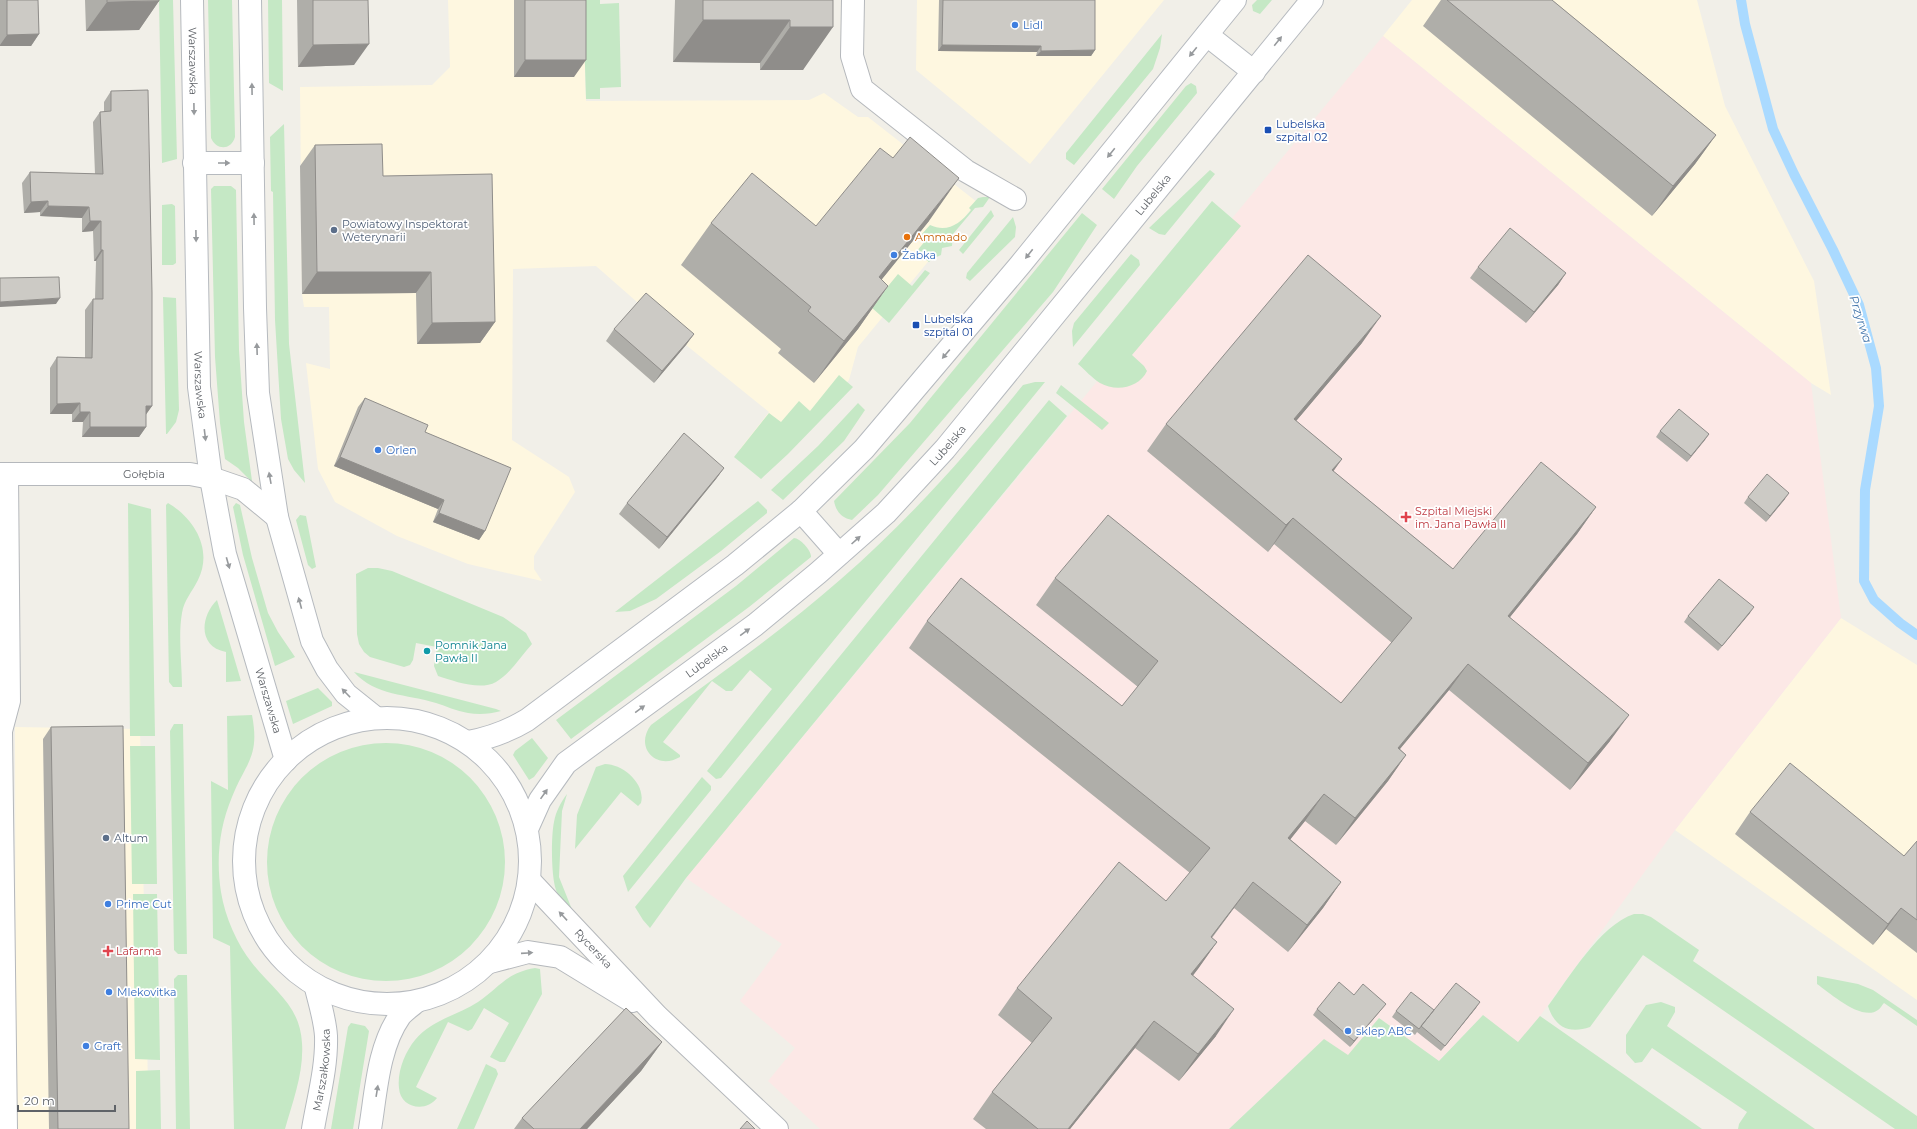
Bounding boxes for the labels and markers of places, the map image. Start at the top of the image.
place label: Lidl [1023,18,1043,32]
marker: Lidl [1010,20,1020,30]
place label: Lubelska szpital 02 [1276,117,1327,144]
marker: Lubelska szpital 02 [1263,125,1273,135]
place label: Powiatowy Inspektorat Weterynarii [342,217,468,244]
marker: Powiatowy Inspektorat Weterynarii [329,225,339,235]
place label: Ammado [915,230,967,244]
marker: Ammado [902,232,912,242]
place label: Żabka [902,248,936,262]
marker: Żabka [889,250,899,260]
place label: Lubelska szpital 01 [924,312,973,339]
marker: Lubelska szpital 01 [911,320,921,330]
place label: Orlen [386,443,417,457]
marker: Orlen [373,445,383,455]
place label: Szpital Miejski im. Jana Pawła II [1415,504,1506,531]
marker: Szpital Miejski im. Jana Pawła II [1400,511,1412,523]
place label: Pomnik Jana Pawła II [435,638,507,665]
marker: Pomnik Jana Pawła II [422,646,432,656]
place label: Altum [114,831,148,845]
marker: Altum [101,833,111,843]
place label: Prime Cut [116,897,172,911]
marker: Prime Cut [103,899,113,909]
place label: Lafarma [116,944,162,958]
marker: Lafarma [103,946,113,956]
place label: Mlekovitka [117,985,176,999]
marker: Mlekovitka [104,987,114,997]
place label: sklep ABC [1356,1024,1412,1038]
marker: sklep ABC [1343,1026,1353,1036]
place label: Graft [94,1039,122,1053]
marker: Graft [81,1041,91,1051]

